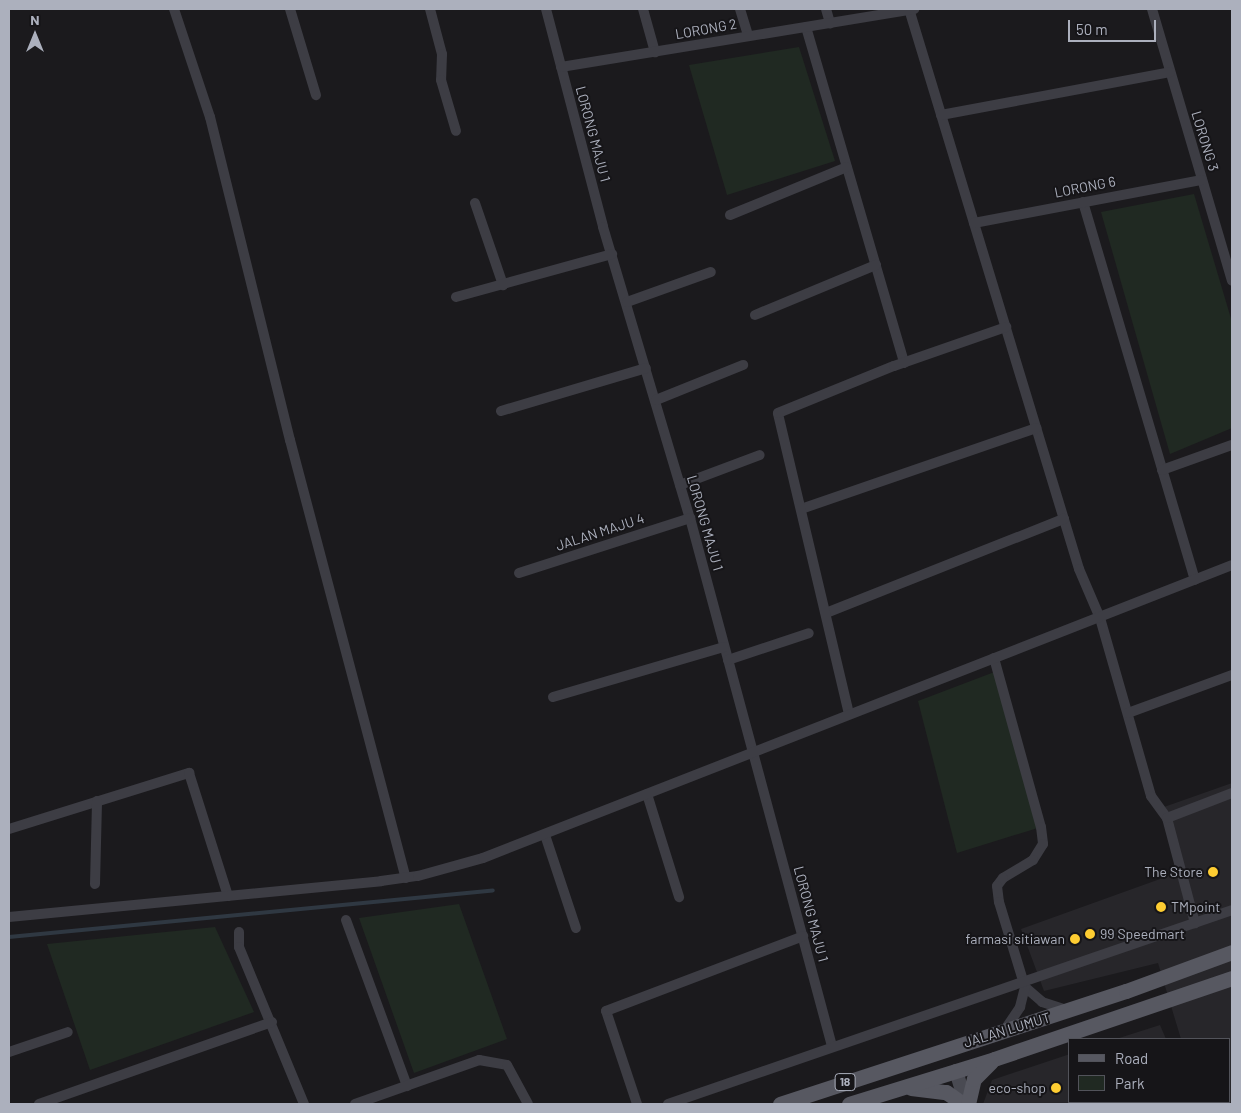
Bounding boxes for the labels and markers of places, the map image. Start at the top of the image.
place label: The Store [1144,864,1203,880]
marker: The Store [1207,866,1219,878]
place label: TMpoint [1171,899,1220,915]
marker: TMpoint [1155,901,1167,913]
place label: 99 Speedmart [1100,926,1185,942]
marker: 99 Speedmart [1084,928,1096,940]
place label: farmasi sitiawan [966,931,1065,947]
marker: farmasi sitiawan [1069,933,1081,945]
place label: eco-shop [989,1080,1046,1096]
marker: eco-shop [1050,1082,1062,1094]

